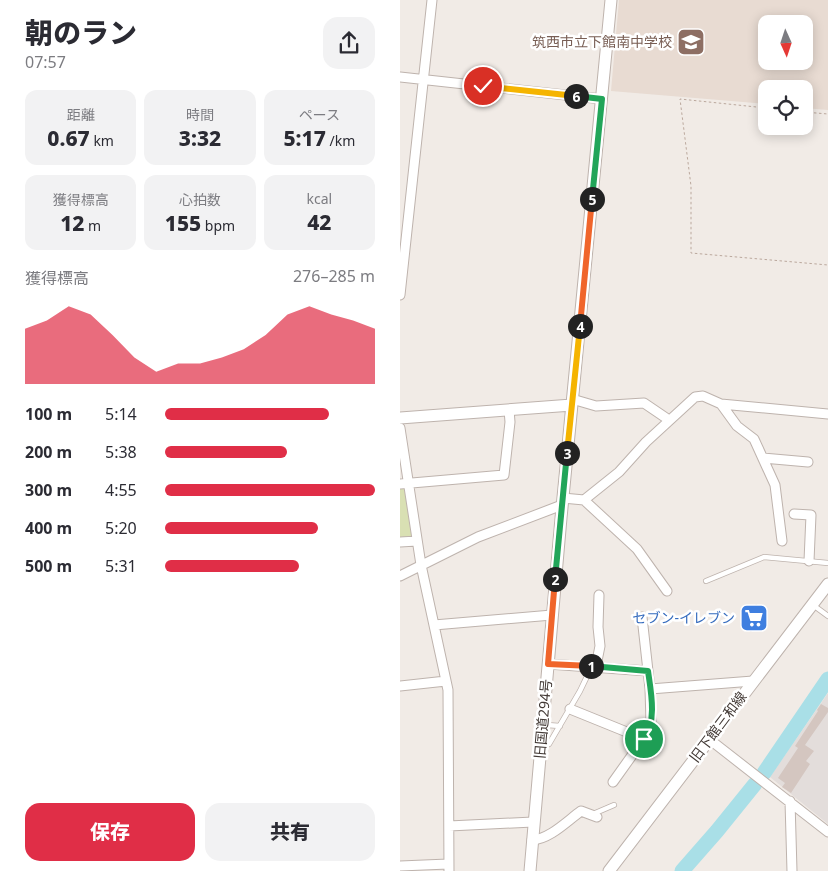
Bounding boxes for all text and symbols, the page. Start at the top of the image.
text: 朝のラン [25,13,137,51]
north arrow [758,15,812,70]
map controls [758,15,813,135]
button: share [323,17,375,69]
school or university icon: 筑西市立下館南中学校 [676,27,706,57]
place label: 筑西市立下館南中学校 [532,32,672,51]
text: 07:57 [25,51,66,73]
pin [462,65,504,107]
icon: check [469,72,497,100]
button: locate [758,80,813,135]
pin: 6 [564,84,588,108]
text: 6 [572,87,581,106]
text: 距離 [67,105,95,124]
text: 時間 [186,105,214,124]
text: ペース [299,105,340,124]
text: 0.67 [47,124,90,152]
text: 3:32 [179,124,221,152]
text: 5:17 [283,124,326,152]
text: km [90,131,114,150]
text: /km [326,131,355,150]
pin: 5 [580,186,604,212]
text: kcal [306,189,332,208]
text: 獲得標高 [53,190,109,209]
text: 心拍数 [179,190,221,209]
text: 5 [588,190,597,209]
text: 42 [307,208,331,236]
text: 12 [60,209,84,237]
text: 155 [165,209,201,237]
text: m [84,216,101,235]
text: bpm [201,216,235,235]
text: 276–285 m [293,265,375,287]
text: 獲得標高 [25,267,89,289]
pin: 4 [568,314,592,338]
text: 4 [576,317,585,336]
text: 100 m [25,403,72,425]
text: 5:14 [105,403,137,425]
pin: 3 [554,440,580,466]
text: 200 m [25,441,72,463]
text: 5:38 [105,441,137,463]
text: 3 [563,444,572,463]
text: 300 m [25,479,72,501]
text: 4:55 [105,479,137,501]
text: 400 m [25,517,72,539]
text: 5:20 [105,517,137,539]
text: 500 m [25,555,72,577]
text: 5:31 [105,555,137,577]
pin: 2 [542,566,568,592]
text: 2 [551,570,560,589]
supermarket icon: セブン-イレブン [739,603,769,633]
place label: セブン-イレブン [632,608,735,627]
pin: 1 [578,654,604,678]
text: 1 [587,657,596,676]
street label: 旧国道294号 [530,678,555,760]
street label: 旧下館三和線 [685,687,750,766]
pin [623,718,665,760]
icon: arrive [630,725,658,753]
button: 保存 [25,803,195,861]
button: 共有 [205,803,375,861]

